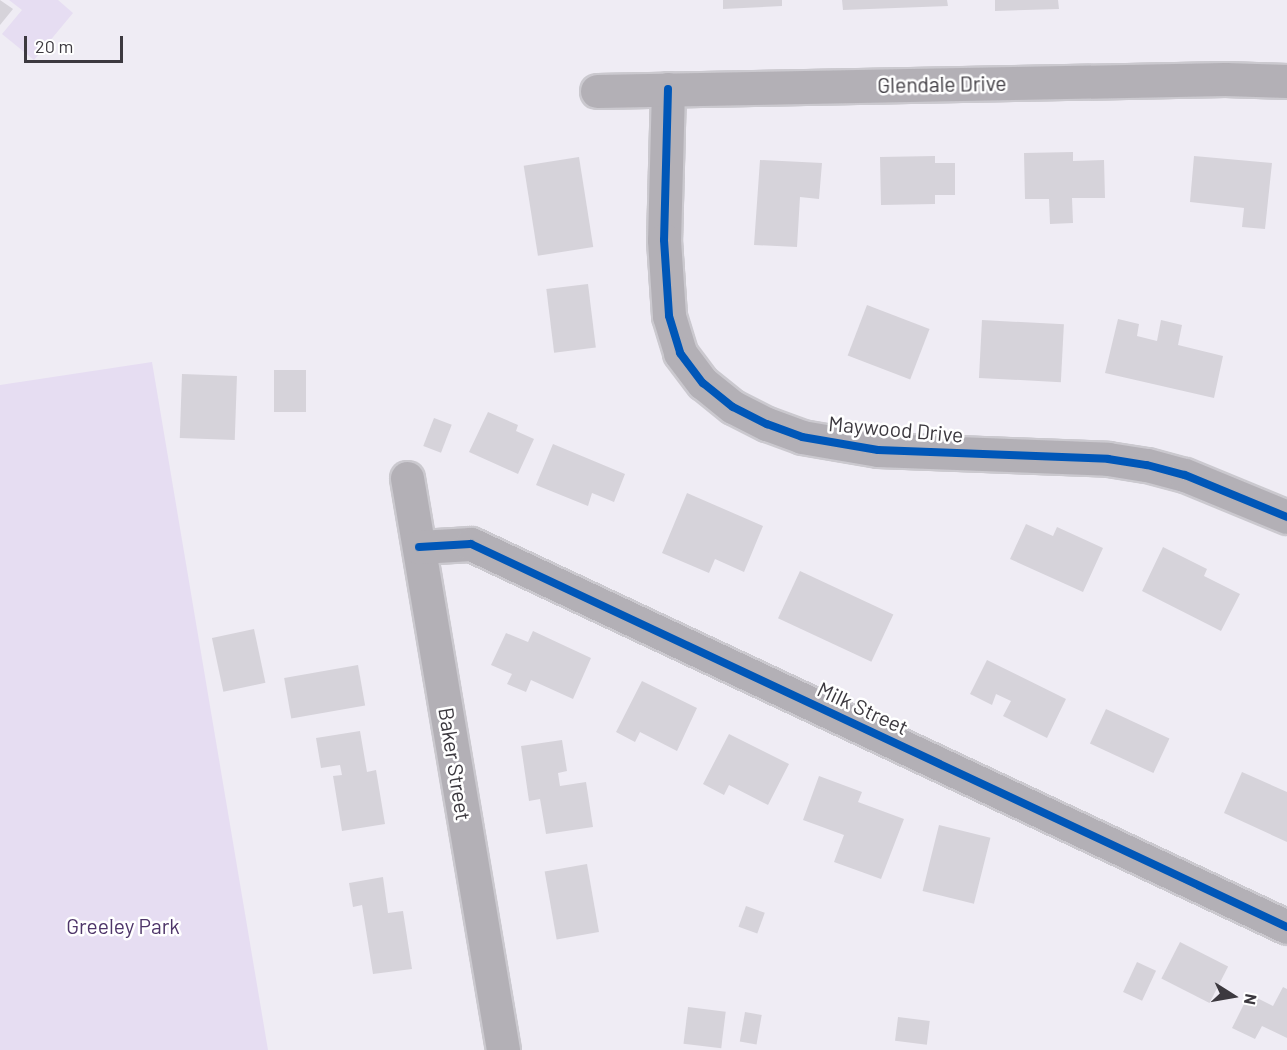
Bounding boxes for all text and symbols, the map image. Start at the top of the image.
scale bar [27,24,126,62]
text: 20 m [35,35,73,57]
street label: Glendale Drive [877,70,1007,98]
street label: Maywood Drive [827,411,965,447]
street label: Milk Street [814,676,912,740]
street label: Baker Street [434,706,476,822]
park label: Greeley Park [66,913,180,939]
north arrow [1203,966,1263,1026]
text: N [1241,992,1262,1007]

